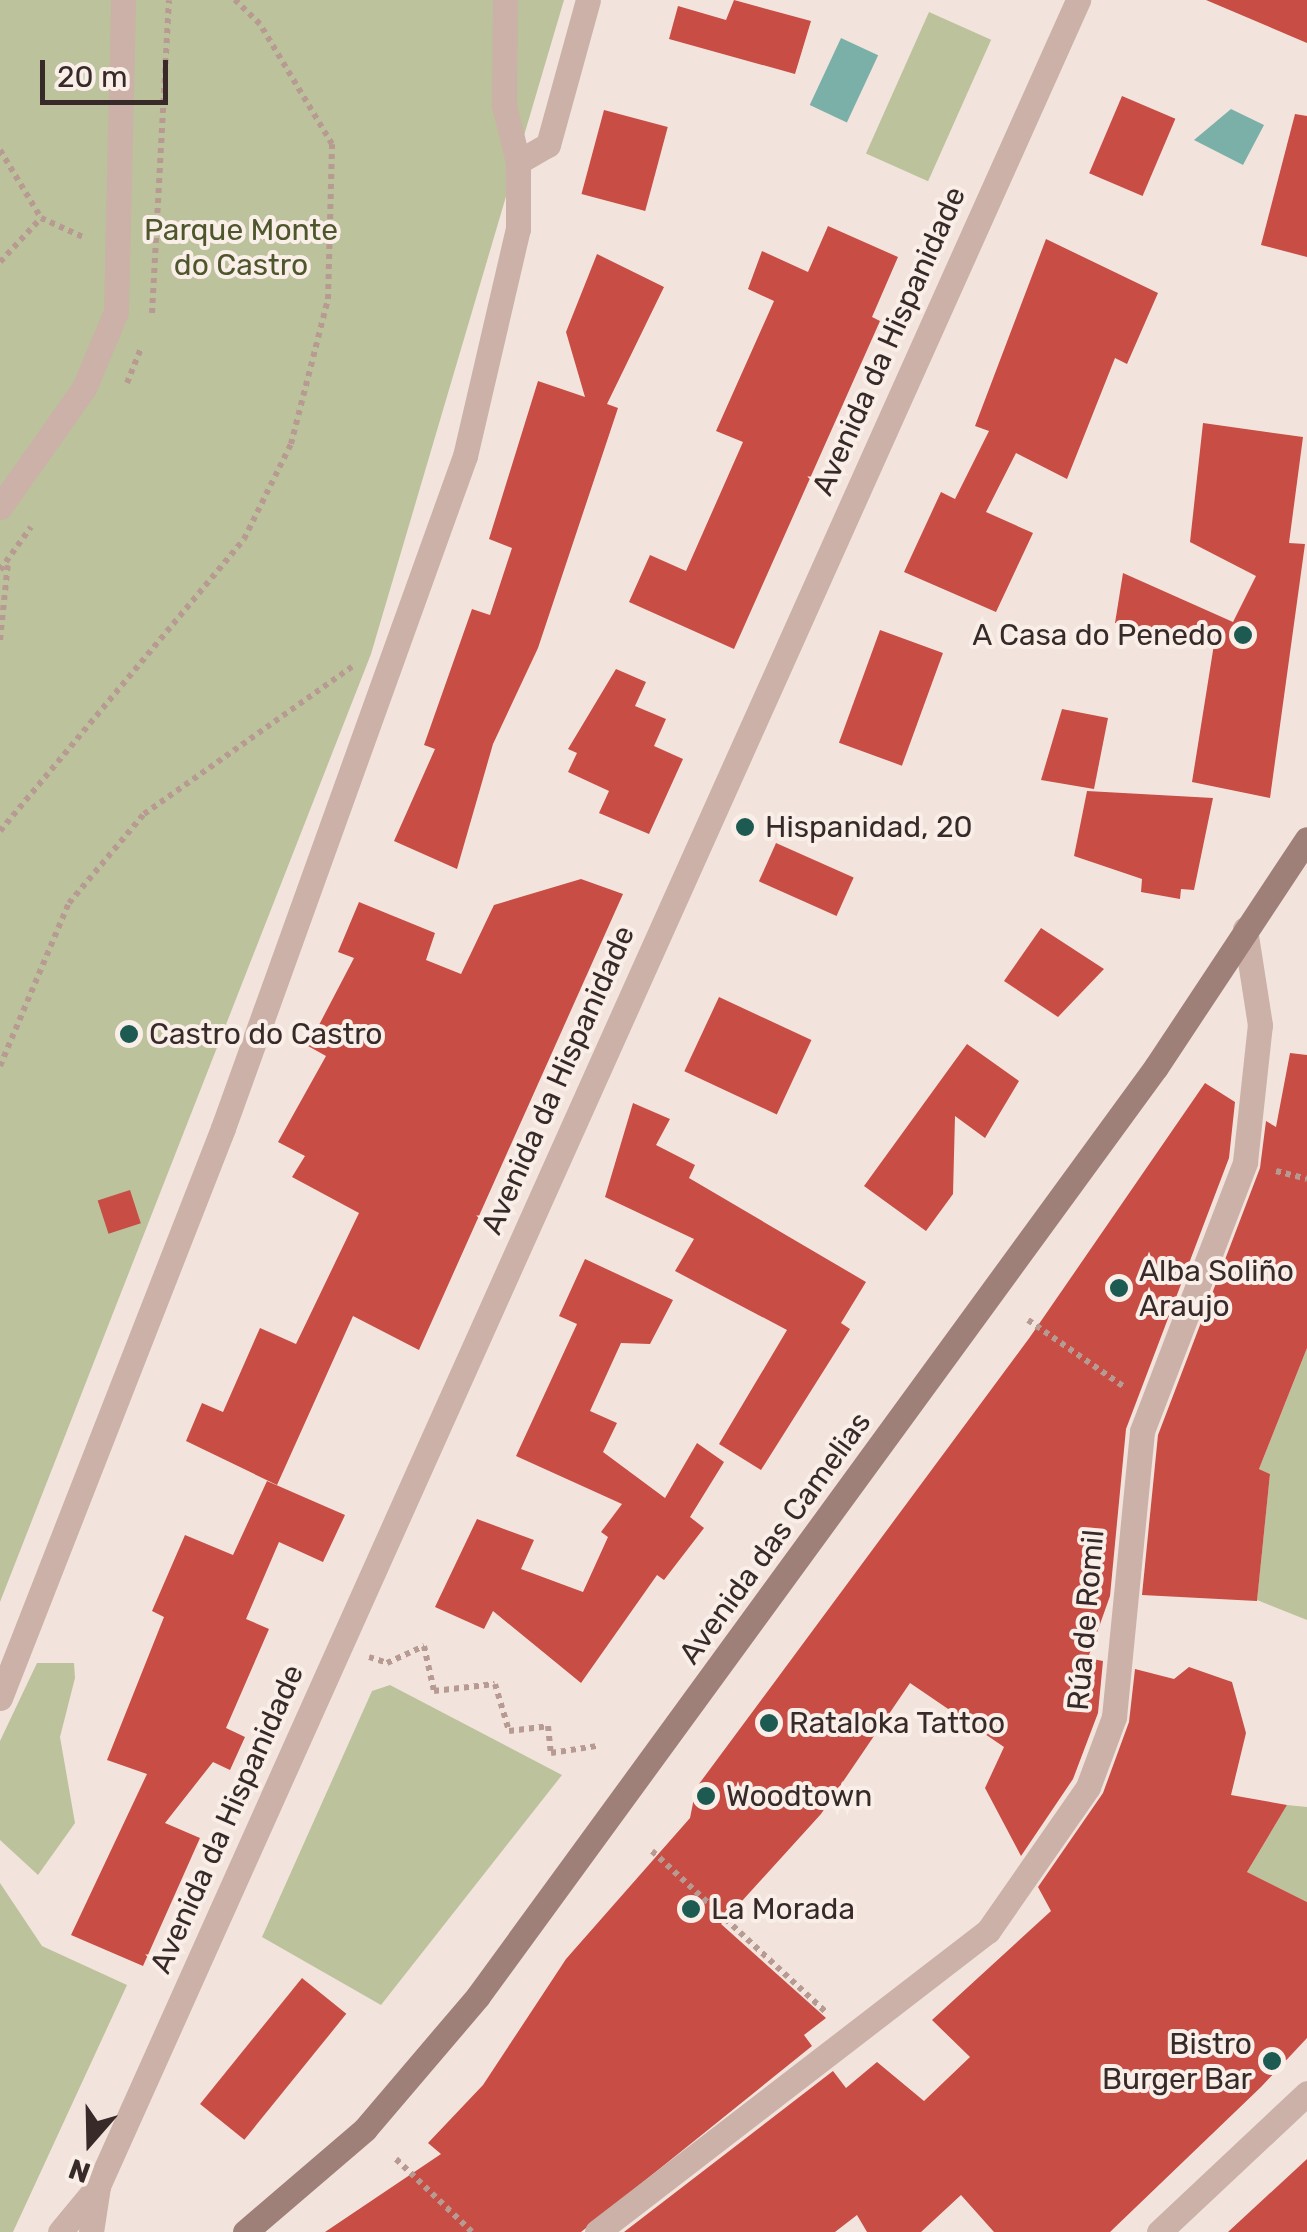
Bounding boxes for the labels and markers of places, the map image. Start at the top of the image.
place label: A Casa do Penedo [971,617,1223,653]
marker: A Casa do Penedo [1232,624,1254,646]
place label: Hispanidad, 20 [765,809,973,845]
marker: Hispanidad, 20 [734,816,756,838]
place label: Castro do Castro [149,1016,383,1052]
marker: Castro do Castro [118,1023,140,1045]
place label: Alba Soliño Araujo [1139,1253,1294,1324]
marker: Alba Soliño Araujo [1108,1277,1130,1299]
place label: Rataloka Tattoo [789,1705,1006,1741]
marker: Rataloka Tattoo [758,1712,780,1734]
place label: Woodtown [726,1778,872,1814]
marker: Woodtown [695,1785,717,1807]
place label: La Morada [711,1891,855,1927]
marker: La Morada [680,1898,702,1920]
place label: Bistro Burger Bar [1101,2026,1252,2096]
marker: Bistro Burger Bar [1261,2050,1283,2072]

